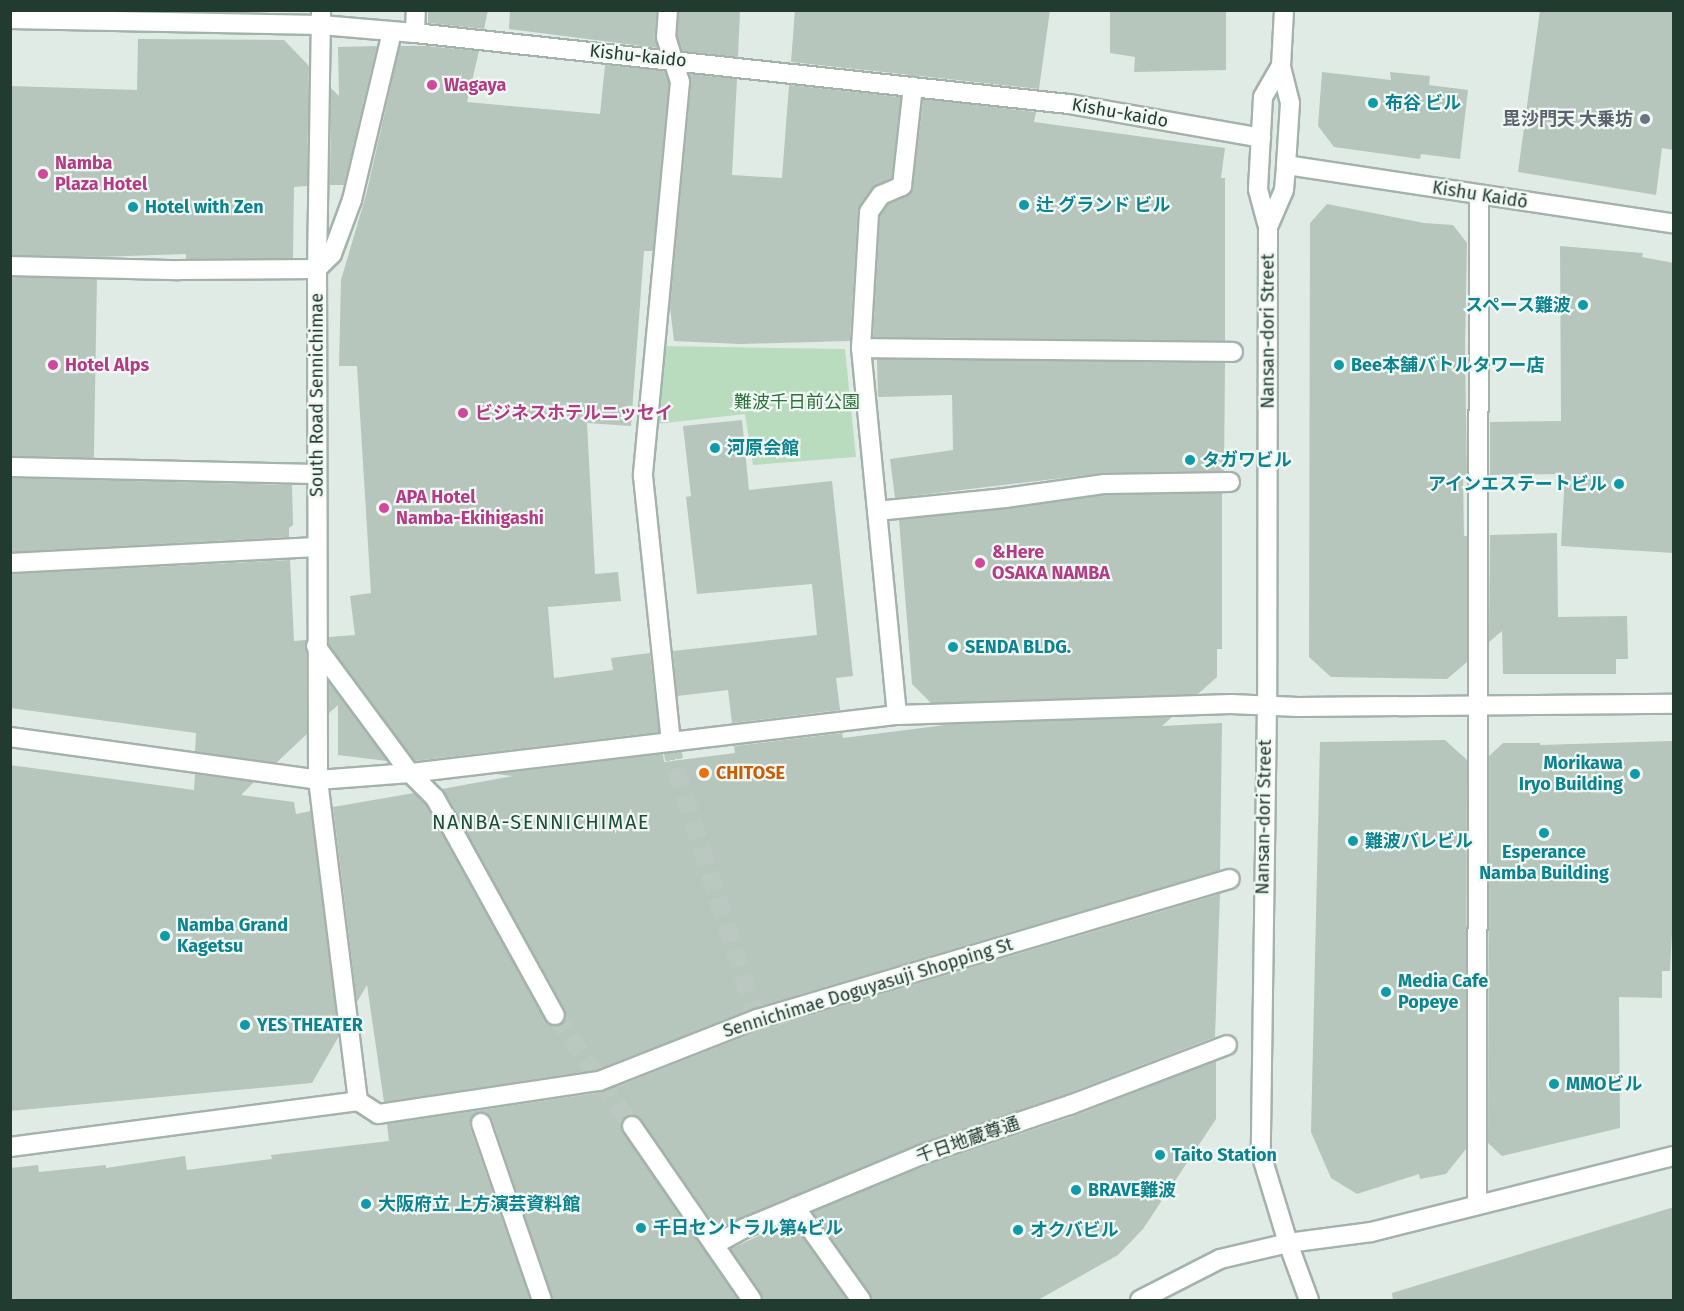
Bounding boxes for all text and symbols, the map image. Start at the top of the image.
street label: Kishu-kaido [588,40,688,72]
place label: Wagaya [444,74,506,96]
marker: Wagaya [425,78,439,92]
place label: 布谷 ビル [1385,92,1461,114]
street label: Kishu-kaido [1070,94,1170,132]
marker: 布谷 ビル [1366,96,1380,110]
place label: 毘沙門天 大乗坊 [1503,108,1633,130]
marker: 毘沙門天 大乗坊 [1638,112,1652,126]
place label: Namba Plaza Hotel [55,153,147,195]
marker: Namba Plaza Hotel [36,167,50,181]
street label: Kishu Kaidō [1431,177,1529,213]
place label: 辻 グランド ビル [1036,194,1171,216]
place label: Hotel with Zen [145,196,264,218]
marker: 辻 グランド ビル [1017,198,1031,212]
marker: Hotel with Zen [126,200,140,214]
street label: Nansan-dori Street [1257,253,1279,409]
street label: South Road Sennichimae [306,293,328,497]
place label: スペース難波 [1463,294,1571,316]
marker: スペース難波 [1576,298,1590,312]
place label: Hotel Alps [65,354,149,376]
place label: Bee本舗バトルタワー店 [1351,354,1544,376]
marker: Hotel Alps [46,358,60,372]
marker: Bee本舗バトルタワー店 [1332,358,1346,372]
park label: 難波千日前公園 [734,391,860,413]
place label: ビジネスホテルニッセイ [475,402,673,424]
marker: ビジネスホテルニッセイ [456,406,470,420]
place label: 河原会館 [727,437,799,459]
marker: 河原会館 [708,441,722,455]
place label: タガワビル [1202,449,1292,471]
marker: タガワビル [1183,453,1197,467]
place label: アインエステートビル [1427,473,1607,495]
marker: アインエステートビル [1612,477,1626,491]
place label: APA Hotel Namba-Ekihigashi [396,487,544,530]
marker: APA Hotel Namba-Ekihigashi [377,501,391,515]
place label: &Here OSAKA NAMBA [992,542,1110,584]
marker: &Here OSAKA NAMBA [973,556,987,570]
place label: SENDA BLDG. [965,636,1071,658]
marker: SENDA BLDG. [946,640,960,654]
street label: Nansan-dori Street [1252,739,1276,895]
place label: Morikawa Iryo Building [1519,753,1623,795]
place label: CHITOSE [716,762,785,784]
marker: CHITOSE [697,766,711,780]
marker: Morikawa Iryo Building [1628,767,1642,781]
district label: NANBA-SENNICHIMAE [432,810,650,834]
marker: Esperance Namba Building [1537,826,1551,840]
place label: 難波バレビル [1365,830,1473,852]
marker: 難波バレビル [1346,834,1360,848]
place label: Esperance Namba Building [1479,842,1609,884]
place label: Namba Grand Kagetsu [177,915,288,958]
marker: Namba Grand Kagetsu [158,929,172,943]
street label: Sennichimae Doguyasuji Shopping St [721,934,1015,1042]
place label: Media Cafe Popeye [1398,971,1488,1014]
marker: Media Cafe Popeye [1379,985,1393,999]
place label: YES THEATER [257,1014,363,1036]
marker: YES THEATER [238,1018,252,1032]
place label: MMOビル [1566,1073,1643,1095]
marker: MMOビル [1547,1077,1561,1091]
street label: 千日地蔵尊通 [913,1112,1023,1168]
place label: Taito Station [1172,1144,1277,1166]
marker: Taito Station [1153,1148,1167,1162]
place label: BRAVE難波 [1088,1179,1176,1201]
marker: BRAVE難波 [1069,1183,1083,1197]
place label: 大阪府立 上方演芸資料館 [378,1193,580,1215]
marker: 大阪府立 上方演芸資料館 [359,1197,373,1211]
place label: 千日セントラル第4ビル [653,1217,843,1239]
place label: オクバビル [1030,1219,1120,1241]
marker: 千日セントラル第4ビル [634,1221,648,1235]
marker: オクバビル [1011,1223,1025,1237]

